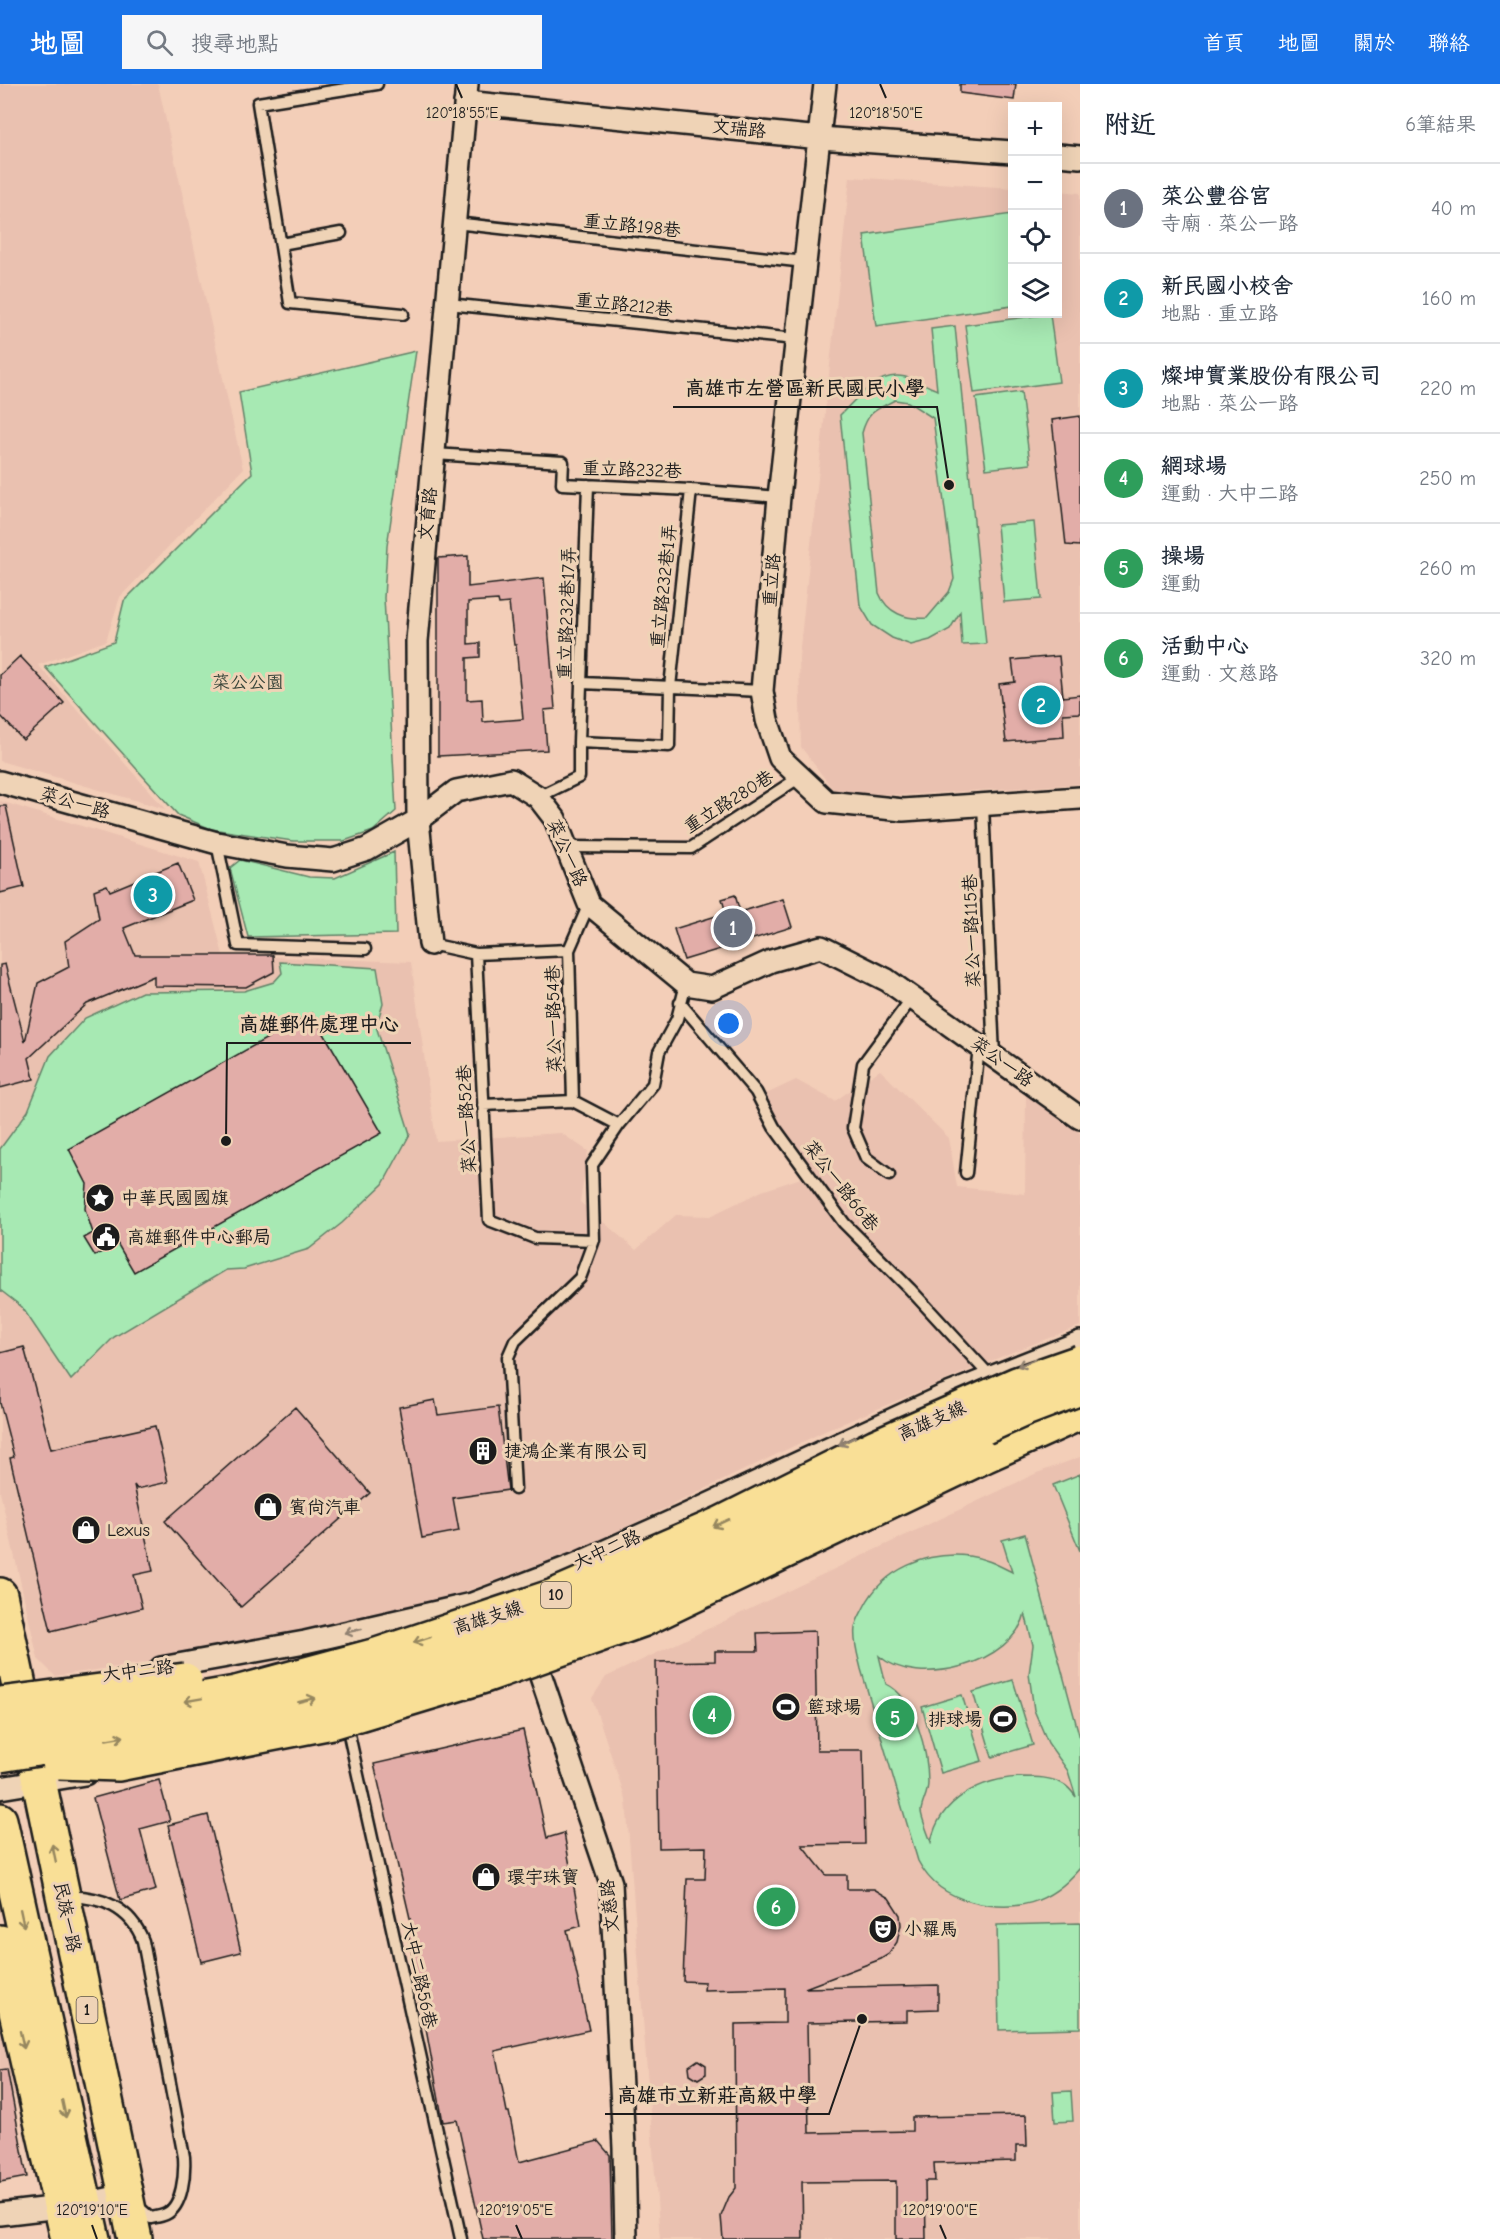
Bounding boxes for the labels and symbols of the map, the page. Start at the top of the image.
text: 120°18'55"E [426,104,498,122]
text: 120°18'50"E [849,104,923,122]
street label: 文瑞路 [711,116,767,142]
street label: 重立路198巷 [582,210,682,242]
street label: 重立路212巷 [574,289,674,321]
callout: 高雄市左營區新民國民小學 [673,369,937,407]
text: 高雄市左營區新民國民小學 [685,377,925,400]
street label: 重立路232巷 [582,458,682,482]
street label: 文育路 [415,486,441,542]
street label: 重立路232巷1弄 [647,523,681,649]
street label: 重立路232巷17弄 [554,546,580,680]
street label: 重立路 [759,552,785,608]
park label: 菜公公園 [212,672,284,693]
pin: 2 [1022,682,1060,728]
street label: 重立路280巷 [680,766,778,838]
street label: 菜公一路 [38,783,112,823]
street label: 菜公一路 [543,816,591,890]
pin: 3 [134,872,172,918]
street label: 菜公一路115巷 [960,874,984,988]
pin: 1 [714,906,752,950]
street label: 菜公一路54巷 [543,965,565,1073]
callout: 高雄郵件處理中心 [227,1005,411,1043]
your location [714,1009,743,1038]
text: 高雄郵件處理中心 [239,1013,399,1036]
street label: 菜公一路 [967,1032,1037,1092]
street label: 菜公一路52巷 [454,1064,480,1174]
street label: 菜公一路66巷 [799,1136,883,1236]
place icon: 中華民國國旗 [84,1182,116,1214]
place label: 中華民國國旗 [121,1188,229,1209]
public building icon: 高雄郵件中心郵局 [90,1221,122,1253]
place label: 高雄郵件中心郵局 [127,1227,271,1248]
one-way arrow [1017,1358,1035,1369]
street label: 高雄支線 [895,1397,969,1445]
building icon: 捷鴻企業有限公司 [467,1435,499,1467]
one-way arrow [838,1435,856,1447]
place label: 捷鴻企業有限公司 [504,1441,648,1462]
shop icon: 賓尚汽車 [252,1491,284,1523]
place label: 賓尚汽車 [289,1497,361,1518]
shop icon: Lexus [70,1514,102,1546]
one-way arrow [712,1518,730,1530]
place label: Lexus [107,1520,150,1541]
street label: 大中二路 [570,1526,644,1574]
road number: 10 [541,1582,571,1608]
street label: 高雄支線 [451,1597,525,1639]
one-way arrow [344,1626,363,1637]
one-way arrow [413,1635,432,1646]
street label: 大中二路 [101,1656,175,1686]
sports icon: 籃球場 [770,1691,802,1723]
pin: 4 [692,1692,732,1738]
one-way arrow [297,1694,316,1705]
one-way arrow [184,1695,203,1706]
pin: 5 [876,1696,914,1740]
place label: 籃球場 [807,1697,861,1718]
sports icon: 排球場 [987,1703,1019,1735]
place label: 排球場 [928,1709,982,1730]
one-way arrow [105,1732,125,1743]
one-way arrow [48,1844,59,1863]
shop icon: 環宇珠寶 [470,1861,502,1893]
place label: 環宇珠寶 [507,1867,579,1888]
street label: 文慈路 [597,1878,623,1934]
street label: 民族一路 [49,1880,85,1954]
pin: 6 [756,1884,796,1930]
one-way arrow [16,1909,28,1928]
theatre icon: 小羅馬 [867,1913,899,1945]
street label: 大中二路56巷 [397,1919,441,2031]
place label: 小羅馬 [904,1919,958,1940]
road number: 1 [76,1997,98,2023]
one-way arrow [17,2031,29,2050]
callout: 高雄市立新莊高級中學 [605,2076,829,2114]
text: 高雄市立新莊高級中學 [617,2084,817,2107]
one-way arrow [58,2099,70,2118]
text: 120°19'10"E [56,2201,128,2219]
text: 120°19'05"E [479,2201,553,2219]
text: 120°19'00"E [903,2201,977,2219]

